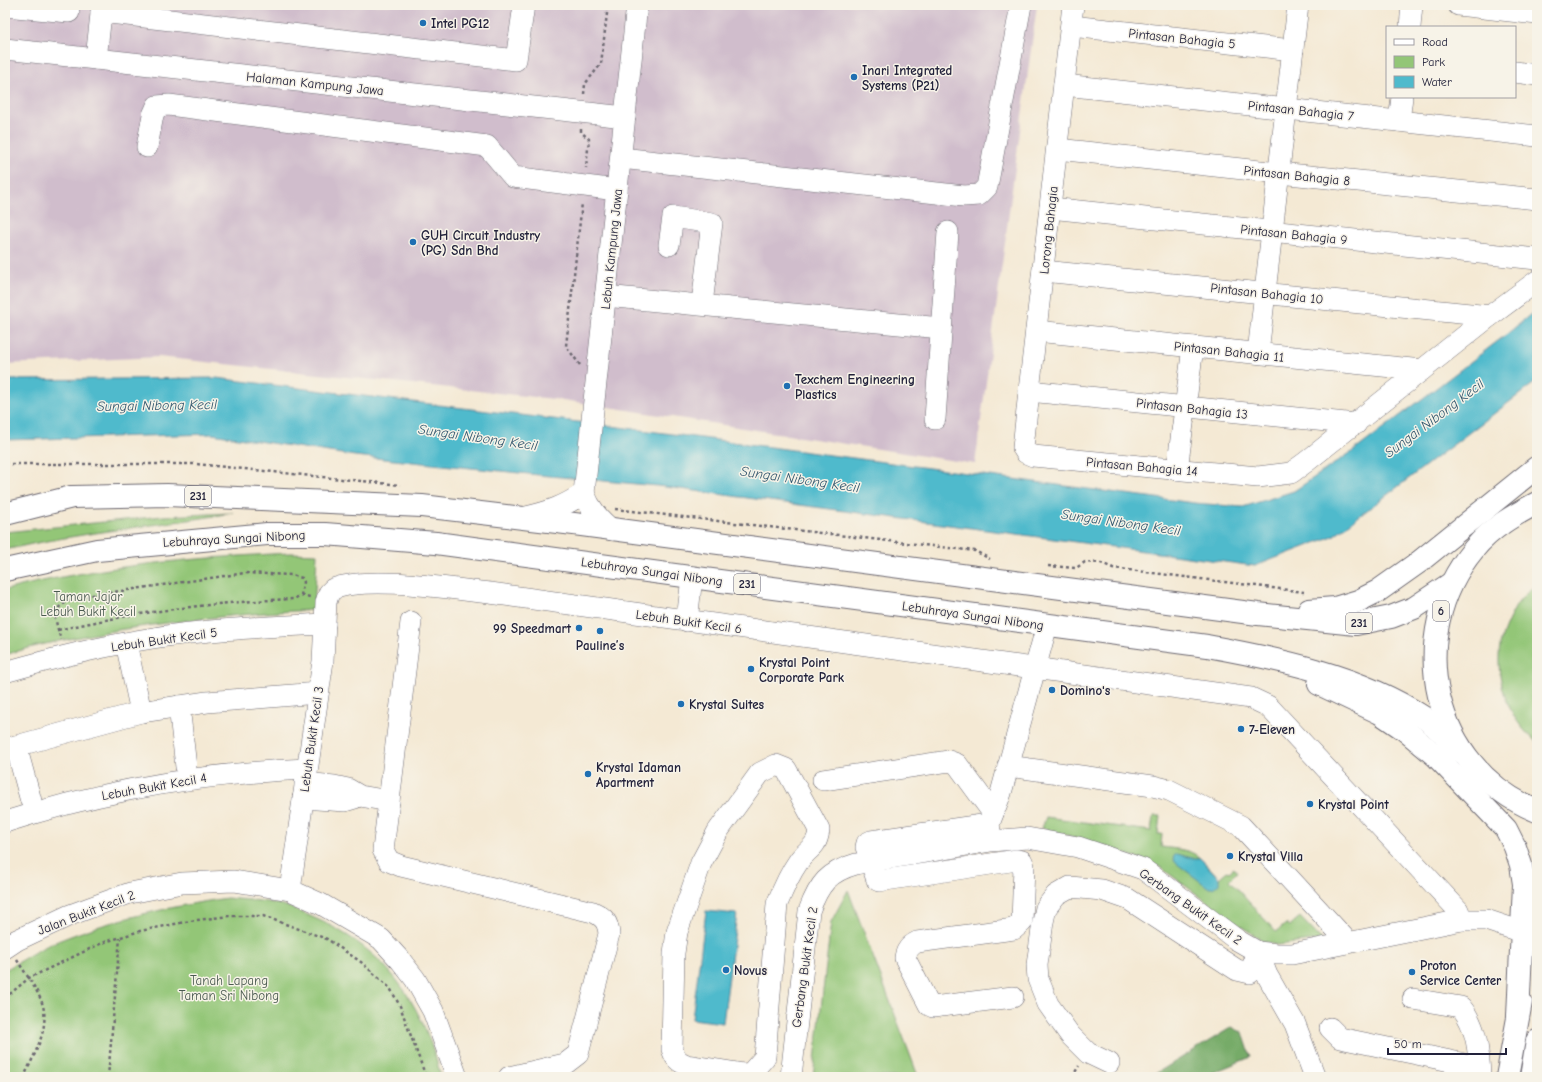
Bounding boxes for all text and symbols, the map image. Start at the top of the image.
place label: Intel PG12 [431,16,489,31]
marker: Intel PG12 [418,18,428,28]
street label: Pintasan Bahagia 5 [1128,25,1236,52]
legend [1386,26,1516,98]
text: Road [1422,35,1448,49]
text: Park [1422,55,1445,69]
place label: Inari Integrated Systems (P21) [862,63,952,93]
street label: Halaman Kampung Jawa [245,69,384,98]
marker: Inari Integrated Systems (P21) [849,72,859,82]
text: Water [1422,75,1452,89]
street label: Pintasan Bahagia 7 [1247,97,1355,124]
street label: Pintasan Bahagia 8 [1243,162,1351,189]
street label: Lorong Bahagia [1036,185,1061,275]
street label: Lebuh Kampung Jawa [598,188,625,310]
street label: Pintasan Bahagia 9 [1240,221,1348,248]
place label: GUH Circuit Industry (PG) Sdn Bhd [421,228,540,258]
marker: GUH Circuit Industry (PG) Sdn Bhd [408,237,418,247]
street label: Pintasan Bahagia 10 [1210,280,1324,307]
street label: Pintasan Bahagia 11 [1173,338,1285,365]
place label: Texchem Engineering Plastics [795,372,915,402]
water label: Sungai Nibong Kecil [1381,375,1488,461]
marker: Texchem Engineering Plastics [782,381,792,391]
street label: Pintasan Bahagia 13 [1135,395,1248,422]
water label: Sungai Nibong Kecil [97,396,218,415]
water label: Sungai Nibong Kecil [417,421,539,454]
street label: Pintasan Bahagia 14 [1086,454,1198,479]
water label: Sungai Nibong Kecil [739,463,861,496]
road number: 231 [185,486,211,506]
water label: Sungai Nibong Kecil [1060,506,1182,539]
street label: Lebuhraya Sungai Nibong [162,527,306,550]
street label: Lebuhraya Sungai Nibong [580,554,724,589]
road number: 231 [734,574,760,594]
park label: Taman Jajar Lebuh Bukit Kecil [40,589,136,619]
street label: Lebuhraya Sungai Nibong [901,598,1045,633]
road number: 6 [1433,601,1449,621]
street label: Lebuh Bukit Kecil 6 [635,607,743,636]
road number: 231 [1346,613,1372,633]
place label: 99 Speedmart [493,621,572,636]
marker: 99 Speedmart [574,623,584,633]
street label: Lebuh Bukit Kecil 5 [110,625,218,654]
marker: Pauline’s [595,626,605,636]
place label: Pauline’s [576,638,625,653]
place label: Krystal Point Corporate Park [759,655,845,685]
marker: Krystal Point Corporate Park [746,664,756,674]
place label: Domino's [1060,683,1111,698]
street label: Lebuh Bukit Kecil 3 [297,685,326,793]
marker: Domino's [1047,685,1057,695]
place label: Krystal Suites [689,697,765,712]
marker: Krystal Suites [676,699,686,709]
place label: 7-Eleven [1249,722,1295,737]
marker: 7-Eleven [1236,724,1246,734]
place label: Krystal Idaman Apartment [596,760,681,790]
marker: Krystal Idaman Apartment [583,769,593,779]
street label: Lebuh Bukit Kecil 4 [100,770,208,803]
place label: Krystal Point [1318,797,1389,812]
marker: Krystal Point [1305,799,1315,809]
place label: Krystal Villa [1238,849,1303,864]
marker: Krystal Villa [1225,851,1235,861]
street label: Gerbang Bukit Kecil 2 [1136,865,1245,948]
street label: Jalan Bukit Kecil 2 [36,887,137,938]
street label: Gerbang Bukit Kecil 2 [789,905,820,1029]
place label: Proton Service Center [1420,958,1502,988]
place label: Novus [734,963,767,978]
marker: Novus [721,965,731,975]
marker: Proton Service Center [1407,967,1417,977]
park label: Tanah Lapang Taman Sri Nibong [179,973,279,1003]
scale bar [1388,1030,1506,1056]
text: 50 m [1394,1037,1422,1051]

